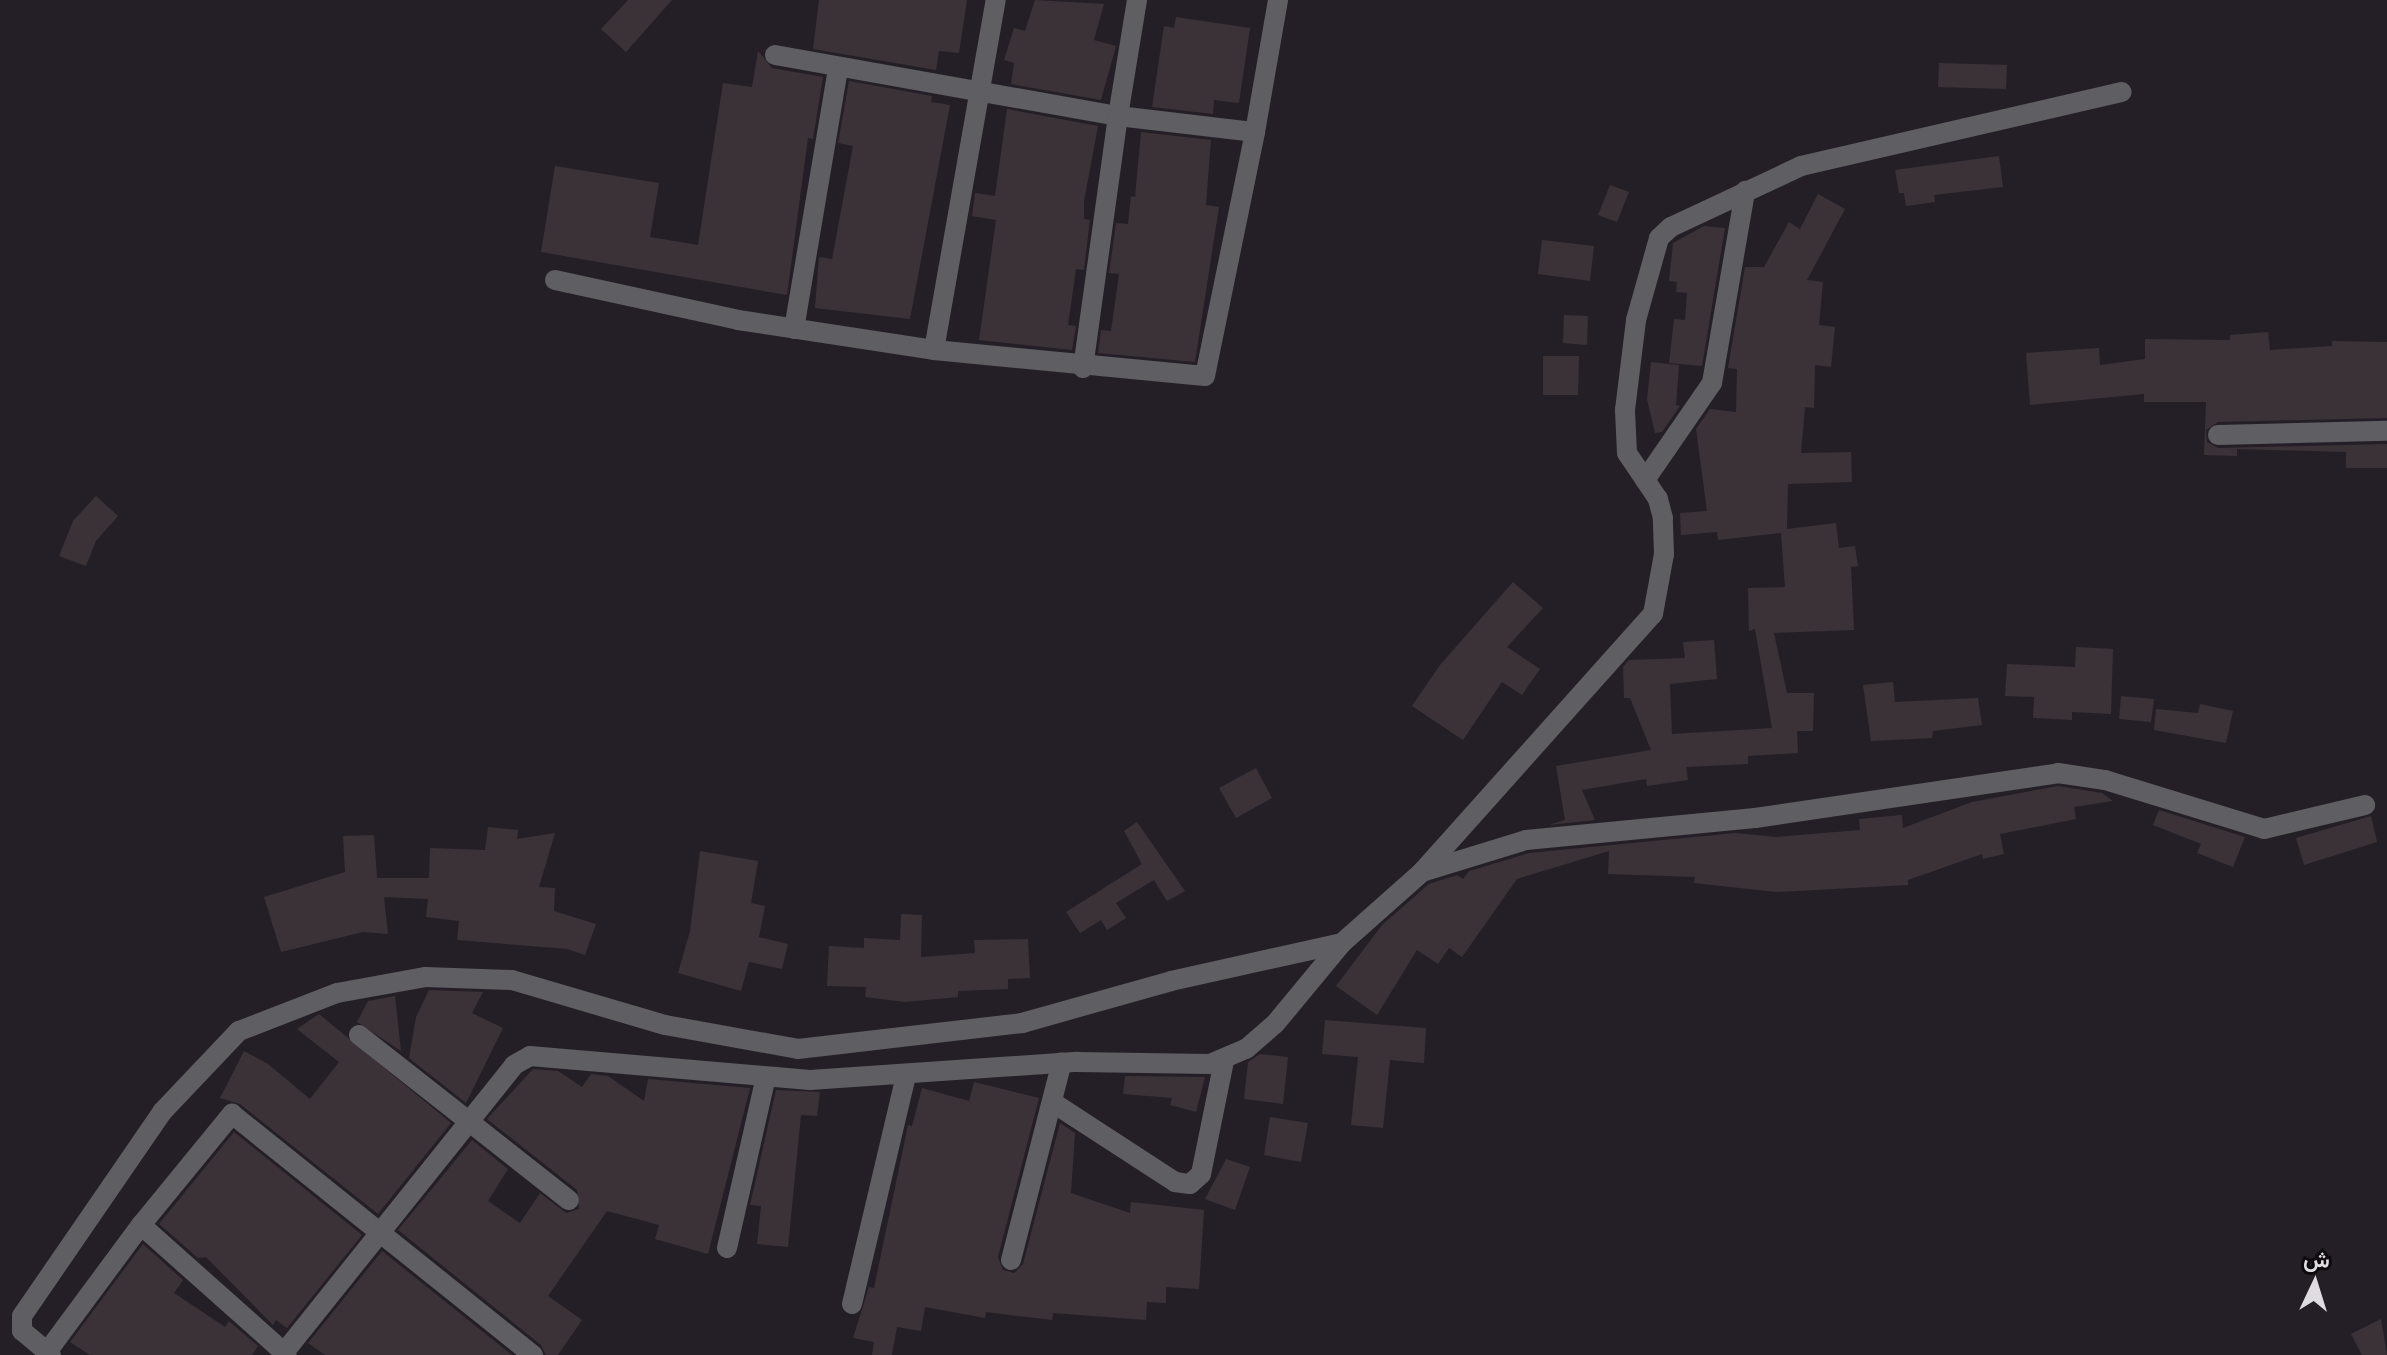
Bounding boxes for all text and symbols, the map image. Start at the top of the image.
text: ش [2302,1242,2331,1276]
north arrow [2275,1243,2355,1323]

